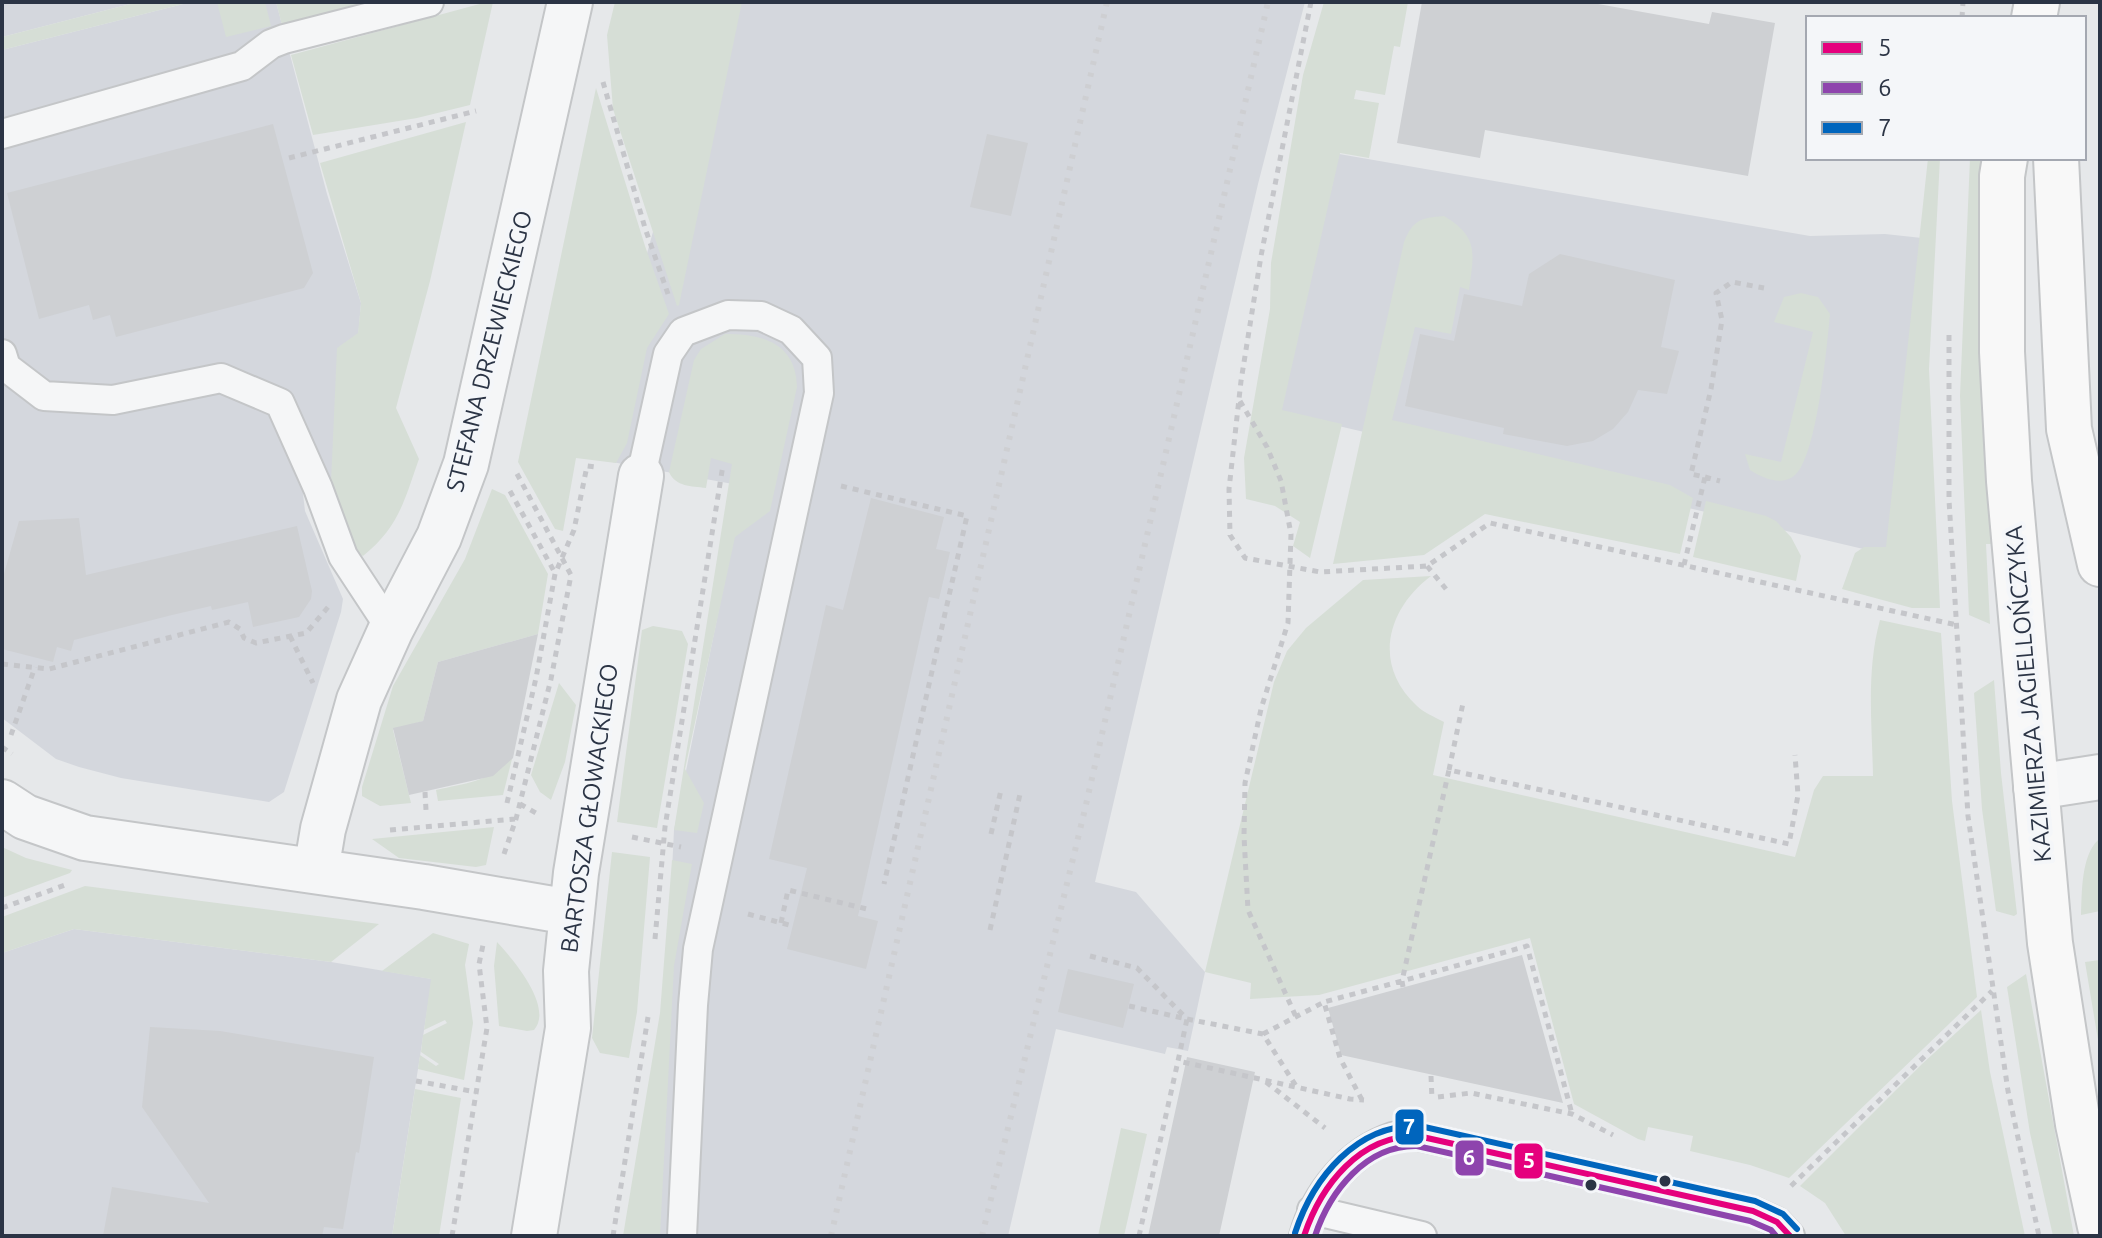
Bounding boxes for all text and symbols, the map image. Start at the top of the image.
legend [1806,16,2086,160]
text: 5 [1878,34,1892,61]
text: 6 [1878,74,1892,101]
text: 7 [1878,114,1892,141]
street label: STEFANA DRZEWIECKIEGO [441,208,537,494]
street label: KAZIMIERZA JAGIELLOŃCZYKA [1999,524,2056,864]
street label: BARTOSZA GŁOWACKIEGO [555,662,623,954]
line badge: 7 [1394,1108,1425,1146]
text: 7 [1403,1113,1415,1138]
line badge: 6 [1454,1139,1485,1177]
line badge: 5 [1513,1142,1544,1180]
text: 6 [1463,1144,1475,1169]
text: 5 [1523,1147,1535,1172]
unlabelled marker [1657,1173,1673,1189]
unlabelled marker [1583,1177,1599,1193]

